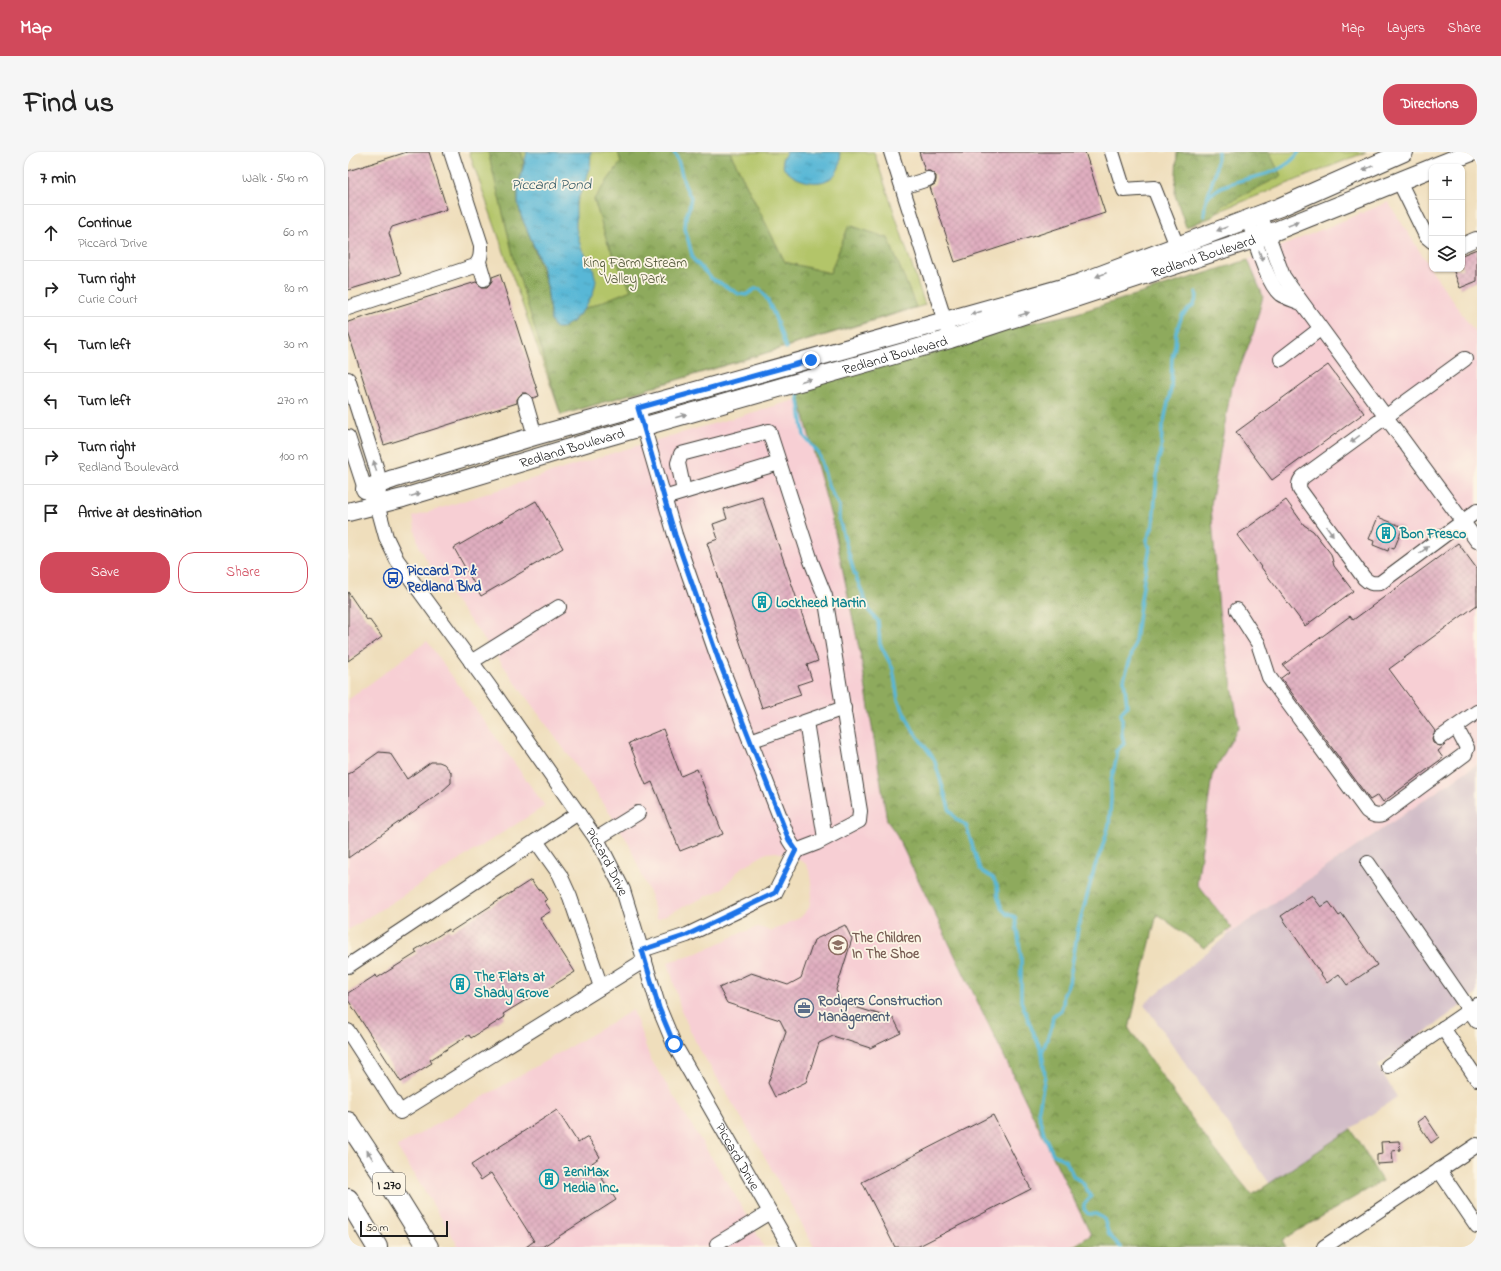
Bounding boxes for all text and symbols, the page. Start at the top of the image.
text: Map [20,15,52,42]
text: Map [1341,18,1365,39]
text: Layers [1387,18,1425,39]
text: Share [1447,18,1481,39]
text: Find us [24,84,114,125]
button: Directions [1383,84,1477,125]
map controls [1429,164,1465,272]
button: + [1429,164,1465,200]
one-way arrow [1362,165,1374,171]
text: 7 min [40,166,76,191]
text: Walk · 540 m [242,169,308,188]
water label: Piccard Pond [511,174,592,196]
button: − [1429,200,1465,236]
text: Continue [78,212,132,234]
one-way arrow [1288,220,1300,226]
icon: ahead [40,222,62,244]
text: 60 m [283,223,308,242]
one-way arrow [1216,226,1228,232]
street label: Redland Boulevard [1149,230,1259,284]
text: Piccard Drive [78,234,147,253]
button: layers [1429,236,1465,272]
one-way arrow [1258,250,1264,262]
park label: King Farm Stream Valley Park [583,253,687,291]
text: Turn right [78,268,136,290]
one-way arrow [1094,272,1106,278]
icon: right [40,278,62,300]
text: 80 m [284,279,308,298]
text: Curie Court [78,290,138,309]
one-way arrow [970,310,983,316]
one-way arrow [1019,311,1031,317]
street label: Redland Boulevard [840,331,950,381]
icon: left [40,334,62,356]
text: Turn left [78,334,131,356]
text: 30 m [284,335,308,354]
route end [802,351,820,369]
one-way arrow [800,377,812,383]
icon: left [40,390,62,412]
text: Turn left [78,390,131,412]
text: 270 m [277,391,308,410]
one-way arrow [675,413,687,419]
street label: Redland Boulevard [517,423,627,474]
one-way arrow [1349,435,1360,443]
text: Turn right [78,436,136,458]
icon: right [40,446,62,468]
text: 100 m [279,447,308,466]
text: Redland Boulevard [78,458,179,477]
one-way arrow [372,459,378,472]
one-way arrow [410,492,422,498]
icon: arrive [40,502,62,524]
text: Arrive at destination [78,502,202,524]
building icon: Bon Fresco [1375,522,1397,544]
place label: Bon Fresco [1399,524,1466,545]
one-way arrow [1326,526,1335,537]
one-way arrow [1418,546,1429,554]
button: Save [40,552,170,593]
button: Share [178,552,308,593]
place label: Piccard Dr & Redland Blvd [406,561,481,598]
bus stop icon: Piccard Dr & Redland Blvd [382,567,404,589]
building icon: Lockheed Martin [751,591,773,613]
place label: Lockheed Martin [776,593,866,614]
street label: Piccard Drive [579,824,633,899]
place label: The Children In The Shoe [852,928,921,965]
school or university icon: The Children In The Shoe [827,934,849,956]
place label: The Flats at Shady Grove [474,967,550,1006]
building icon: The Flats at Shady Grove [449,973,471,995]
place label: Rodgers Construction Management [817,991,942,1030]
office icon: Rodgers Construction Management [793,997,815,1019]
route start [665,1035,683,1053]
street label: Piccard Drive [709,1119,765,1195]
one-way arrow [366,1150,374,1160]
place label: ZeniMax Media Inc. [563,1162,619,1199]
building icon: ZeniMax Media Inc. [538,1168,560,1190]
road number: I 270 [373,1173,405,1195]
scale bar [360,1219,448,1238]
text: 50 m [366,1220,388,1236]

